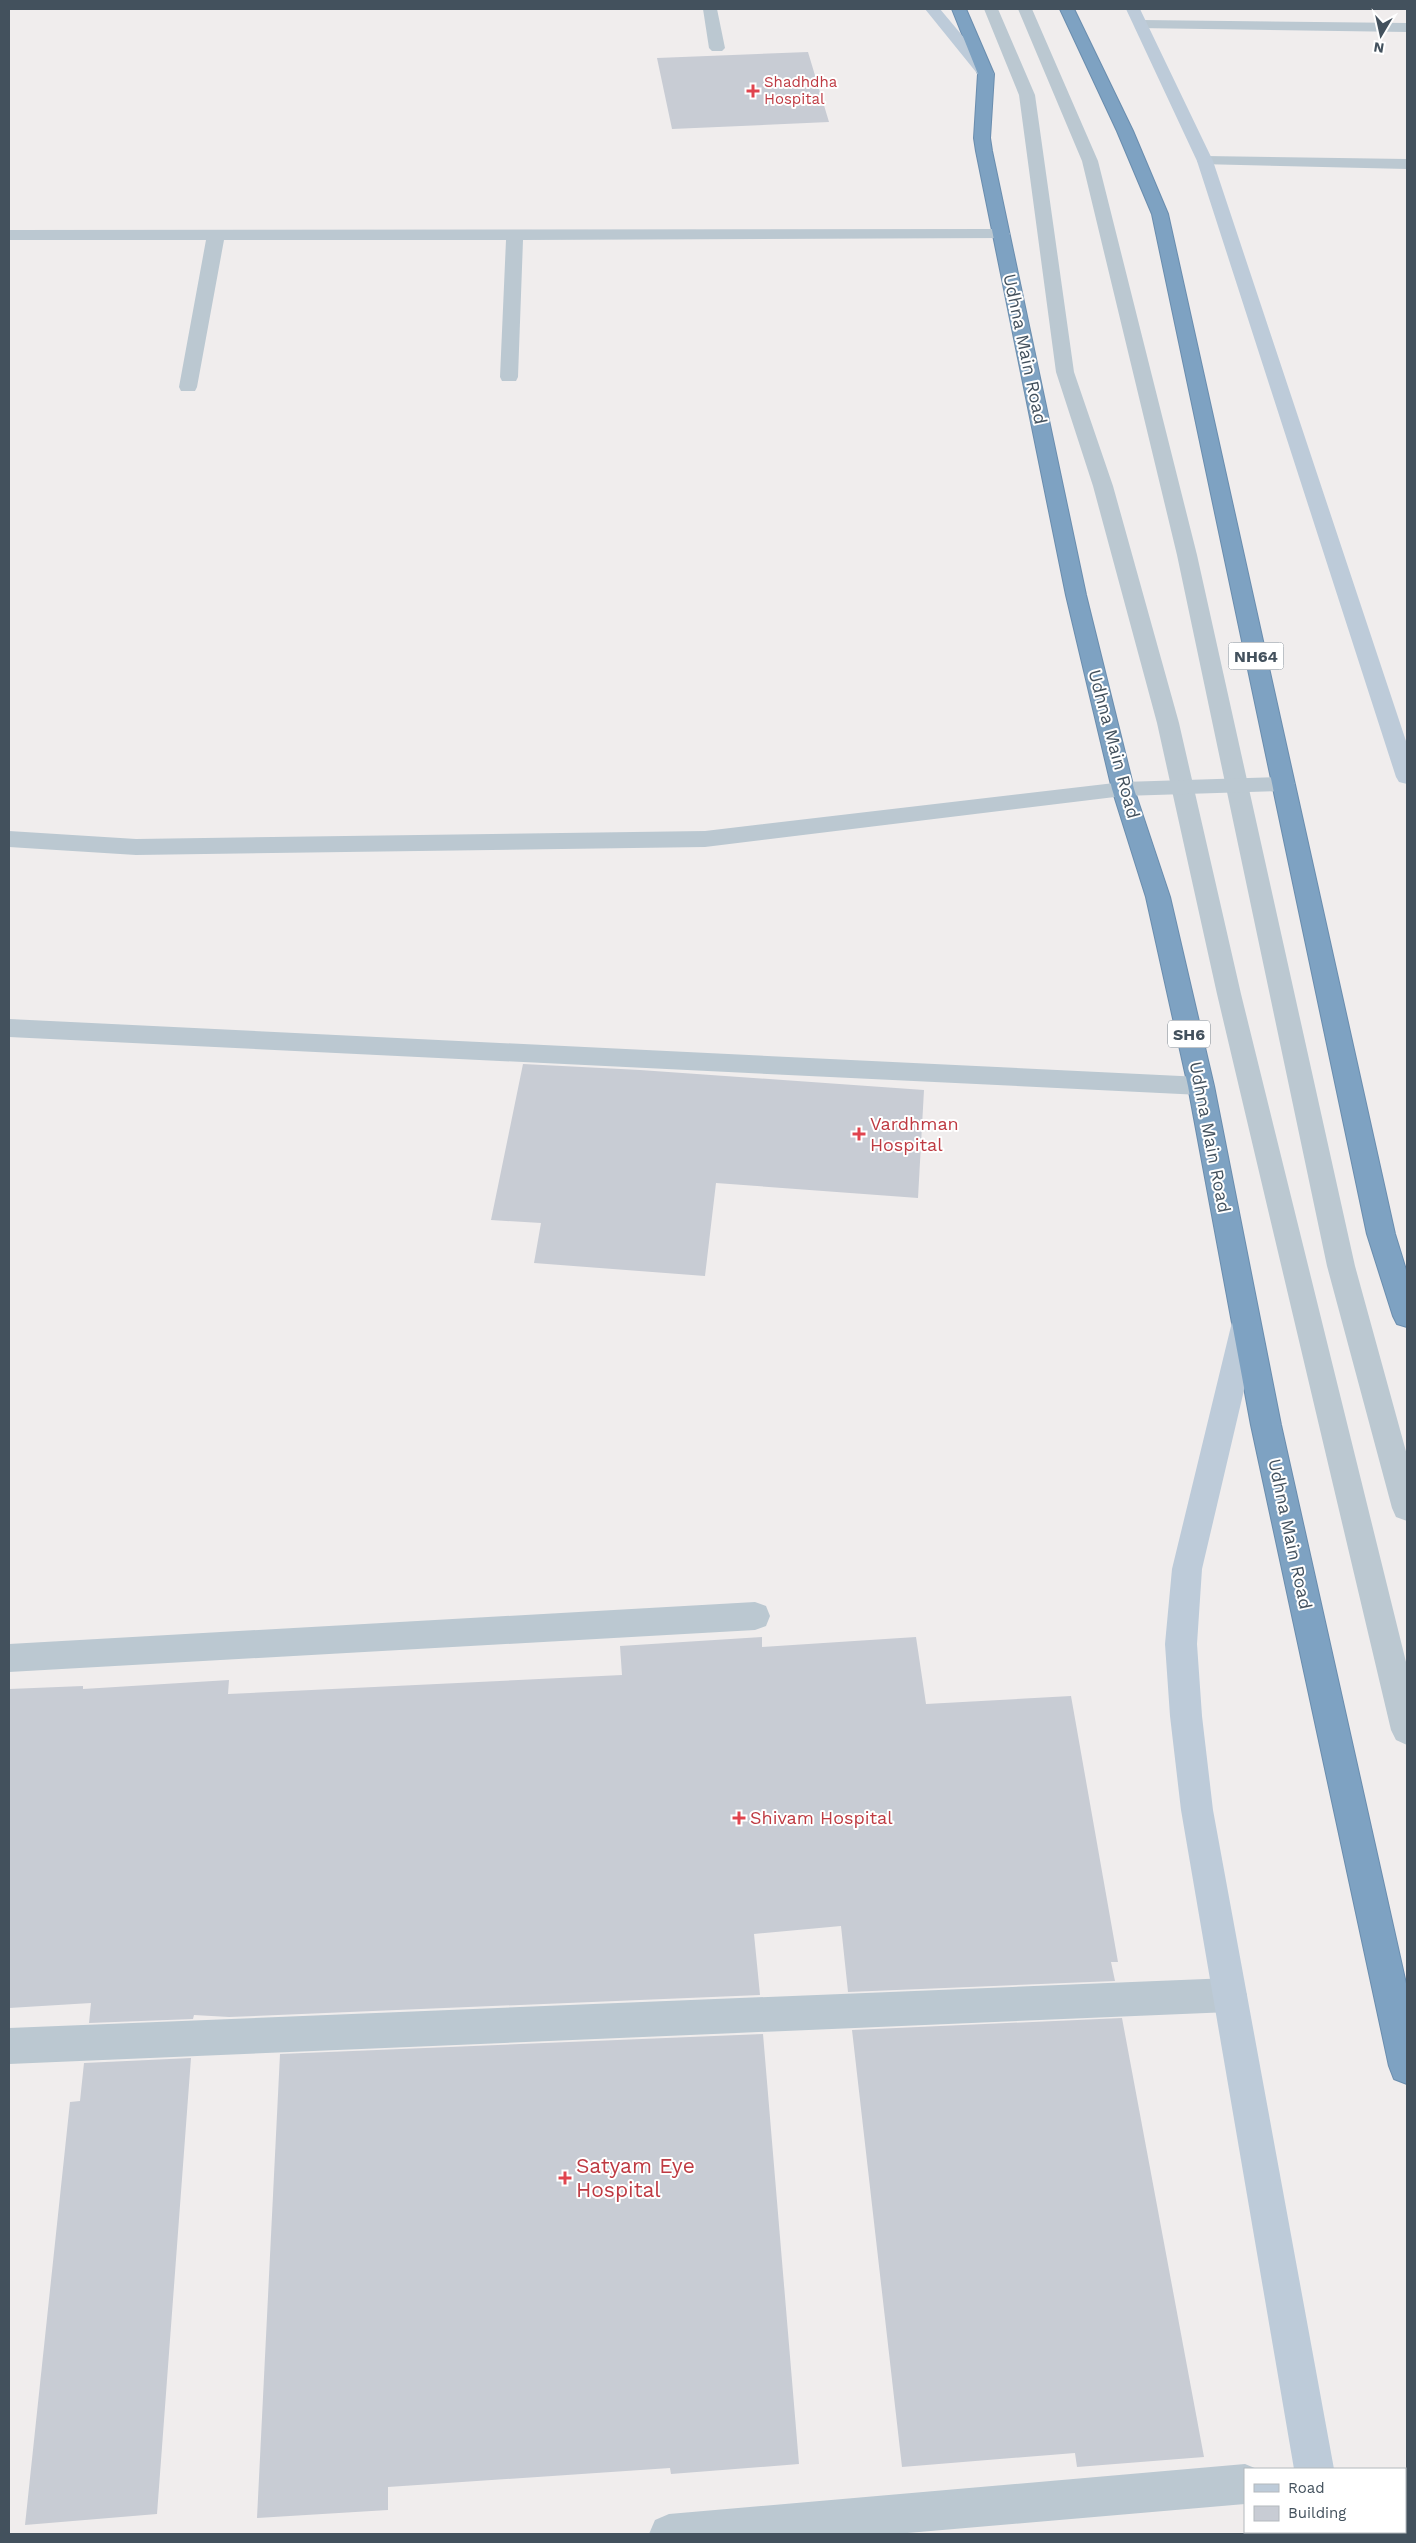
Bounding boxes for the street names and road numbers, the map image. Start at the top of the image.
street label: Udhna Main Road [999,272,1052,426]
road number: NH64 [1228,642,1284,669]
street label: Udhna Main Road [1084,667,1144,821]
road number: SH6 [1168,1021,1210,1048]
street label: Udhna Main Road [1186,1060,1235,1214]
street label: Udhna Main Road [1264,1457,1317,1611]

